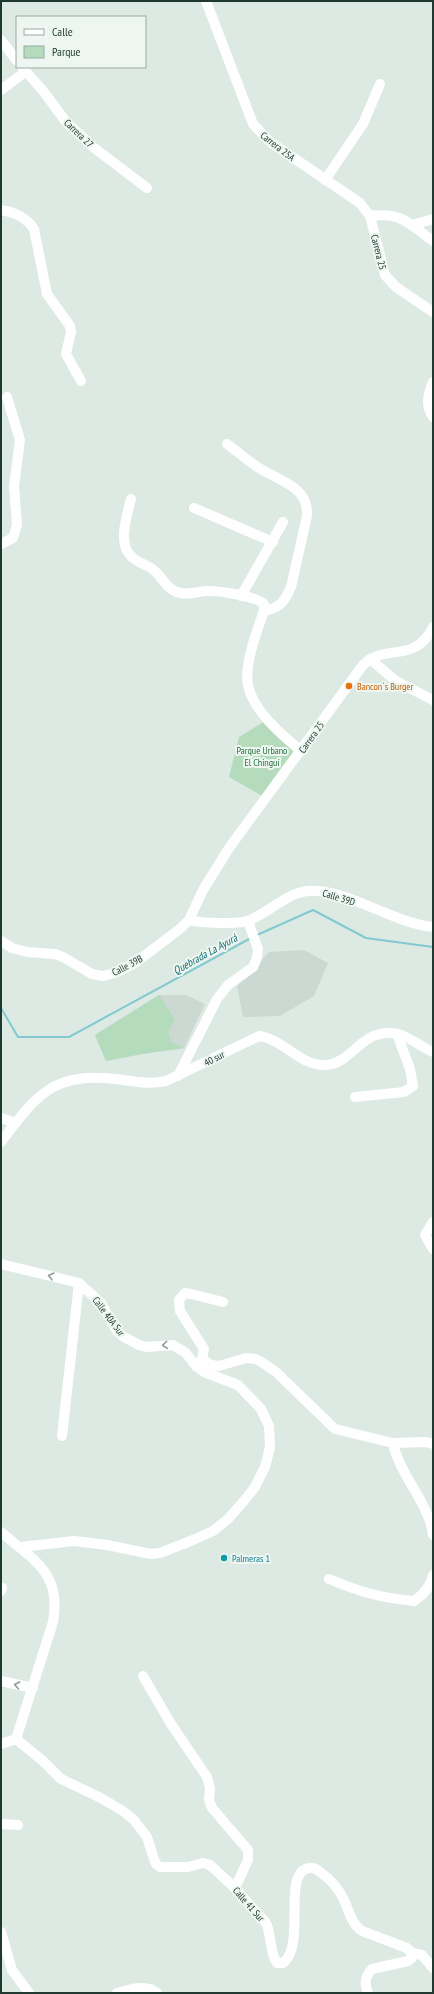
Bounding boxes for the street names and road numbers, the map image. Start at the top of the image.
street label: Carrera 27 [61,116,96,151]
street label: Carrera 25A [258,129,298,164]
street label: Carrera 25 [368,233,389,271]
street label: Carrera 25 [296,719,327,756]
street label: Calle 39D [321,886,357,909]
street label: Calle 39B [110,952,145,979]
street label: 40 sur [202,1048,227,1069]
street label: Calle 40A Sur [89,1294,128,1339]
street label: Calle 41 Sur [230,1884,267,1925]

